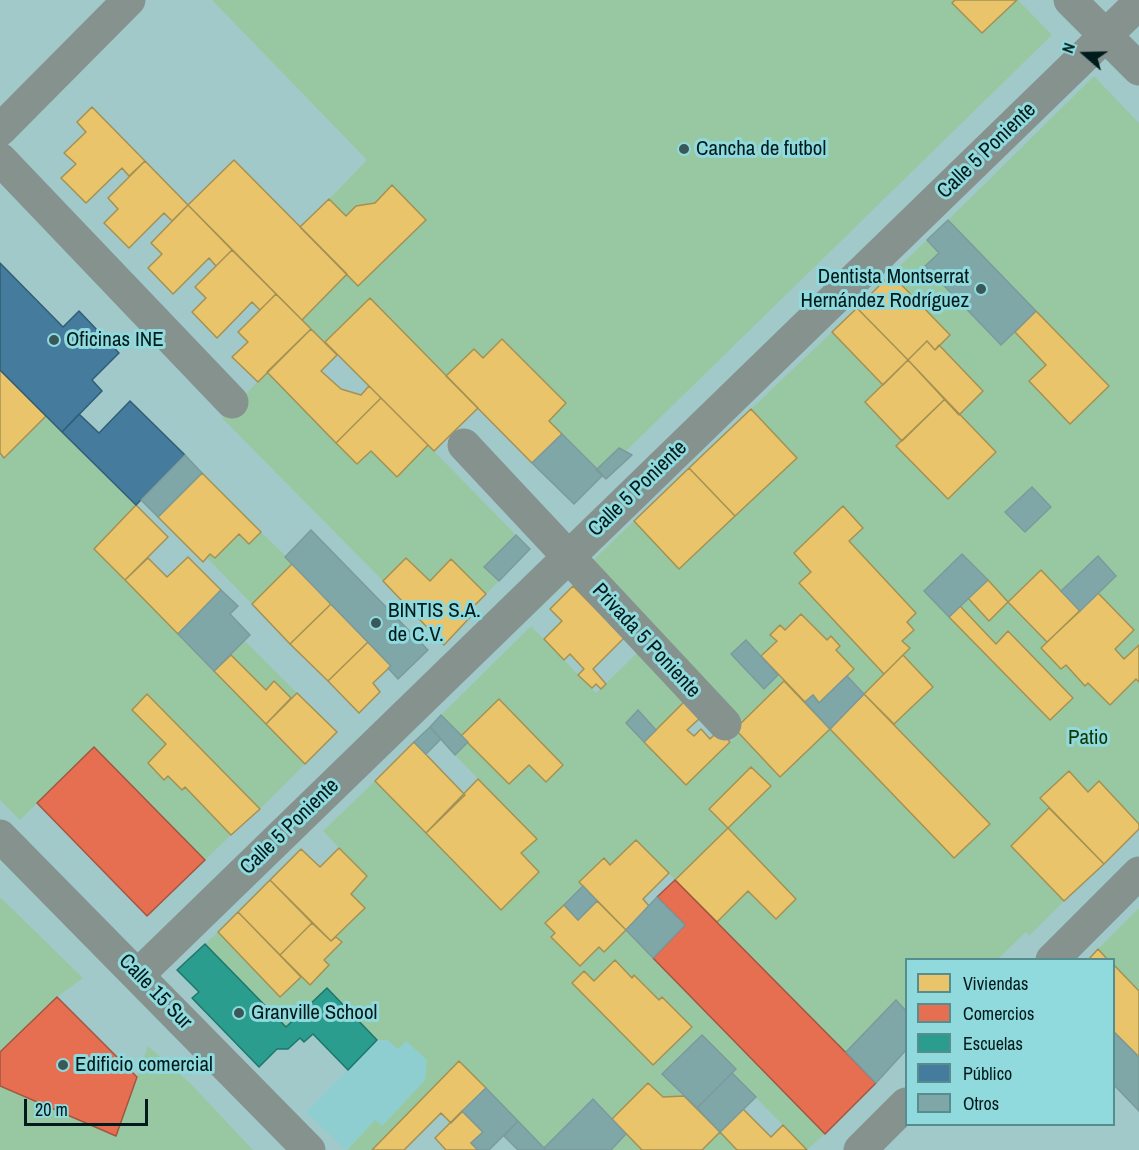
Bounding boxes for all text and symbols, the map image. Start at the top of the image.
north arrow [1055,24,1115,84]
text: N [1056,40,1080,56]
street label: Calle 5 Poniente [932,98,1042,204]
place label: Cancha de futbol [696,136,826,162]
marker: Cancha de futbol [677,142,691,156]
place label: Dentista Montserrat Hernández Rodríguez [801,264,969,314]
marker: Dentista Montserrat Hernández Rodríguez [974,282,988,296]
place label: Oficinas INE [66,327,164,353]
marker: Oficinas INE [47,333,61,347]
street label: Calle 5 Poniente [583,436,693,542]
street label: Privada 5 Poniente [587,578,705,704]
place label: BINTIS S.A. de C.V. [388,598,481,648]
marker: BINTIS S.A. de C.V. [369,616,383,630]
park label: Patio [1068,725,1108,751]
street label: Calle 5 Poniente [235,774,345,880]
street label: Calle 15 Sur [113,949,197,1035]
legend [905,958,1115,1126]
text: Viviendas [963,971,1028,996]
place label: Granville School [251,1000,377,1026]
text: Comercios [963,1001,1034,1026]
marker: Granville School [232,1006,246,1020]
text: Escuelas [963,1031,1023,1056]
place label: Edificio comercial [75,1052,213,1078]
marker: Edificio comercial [56,1058,70,1072]
text: Público [963,1061,1012,1086]
scale bar [27,1087,152,1125]
text: Otros [963,1091,999,1116]
text: 20 m [35,1097,68,1122]

